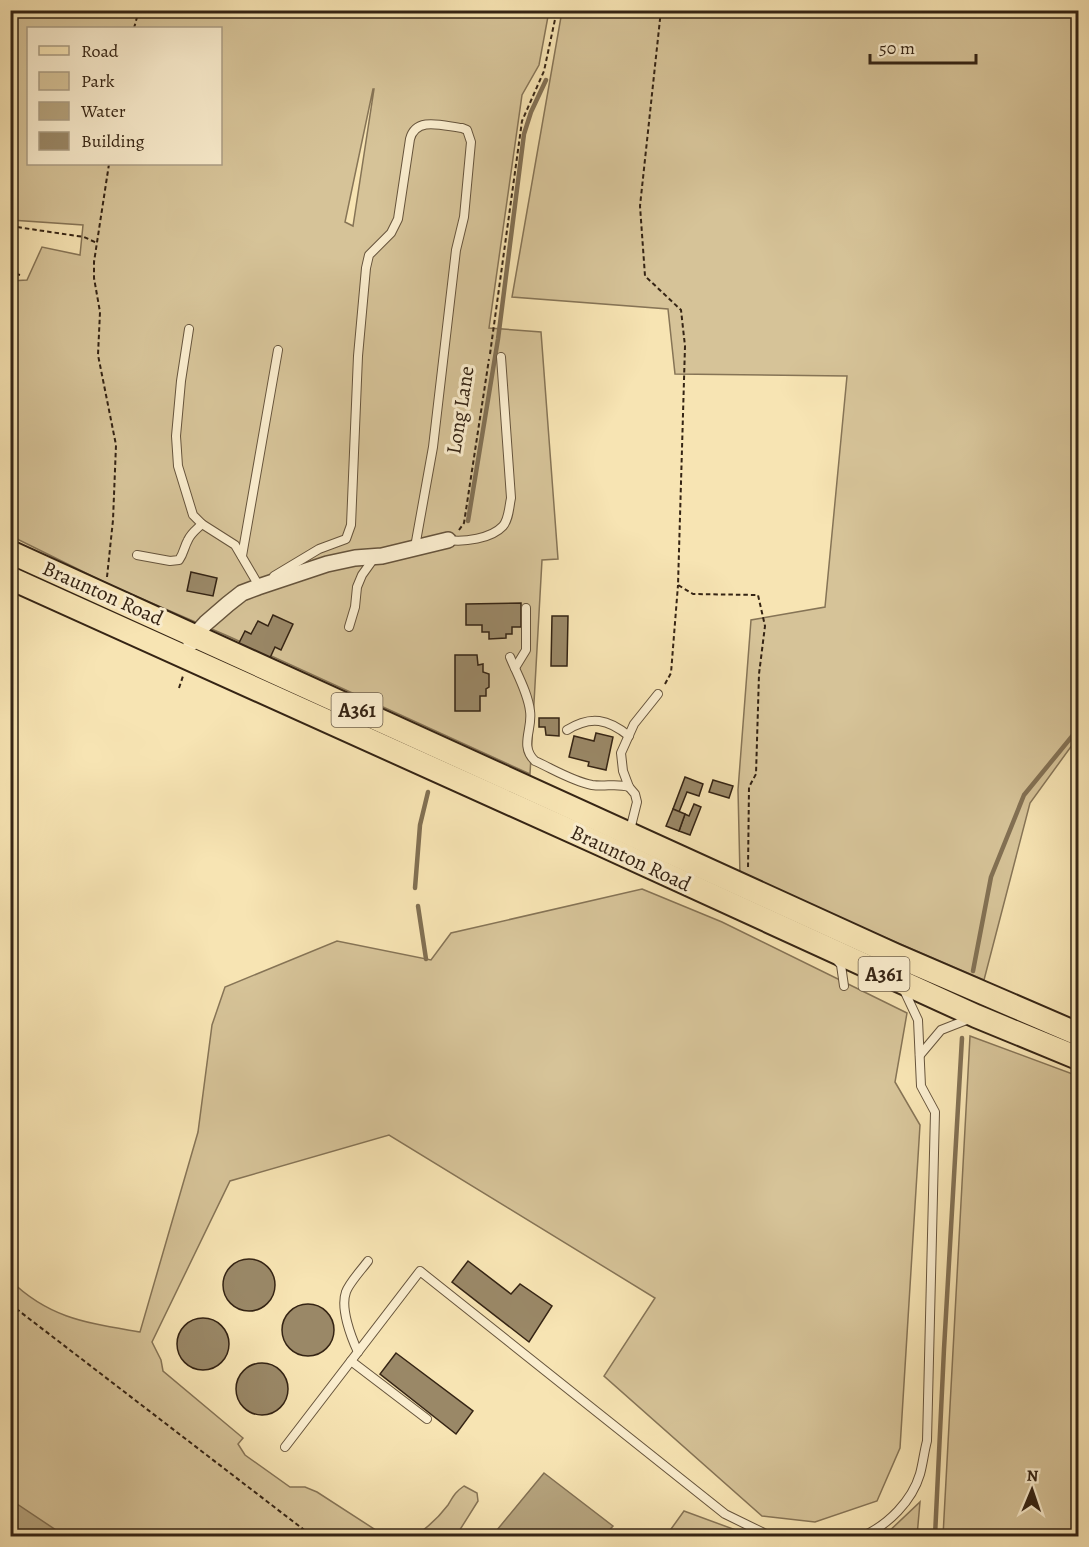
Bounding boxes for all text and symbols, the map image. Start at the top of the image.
legend [27,27,222,165]
scale bar [870,27,976,65]
text: 50 m [879,36,915,60]
text: Road [81,39,119,63]
text: Park [81,69,115,93]
text: Water [80,99,126,123]
text: Building [81,129,145,153]
street label: Long Lane [439,364,481,456]
street label: Braunton Road [38,554,169,632]
road number: A361 [332,693,382,727]
street label: Braunton Road [566,818,696,898]
road number: A361 [858,957,910,991]
north arrow [1002,1460,1062,1520]
text: N [1026,1465,1039,1487]

